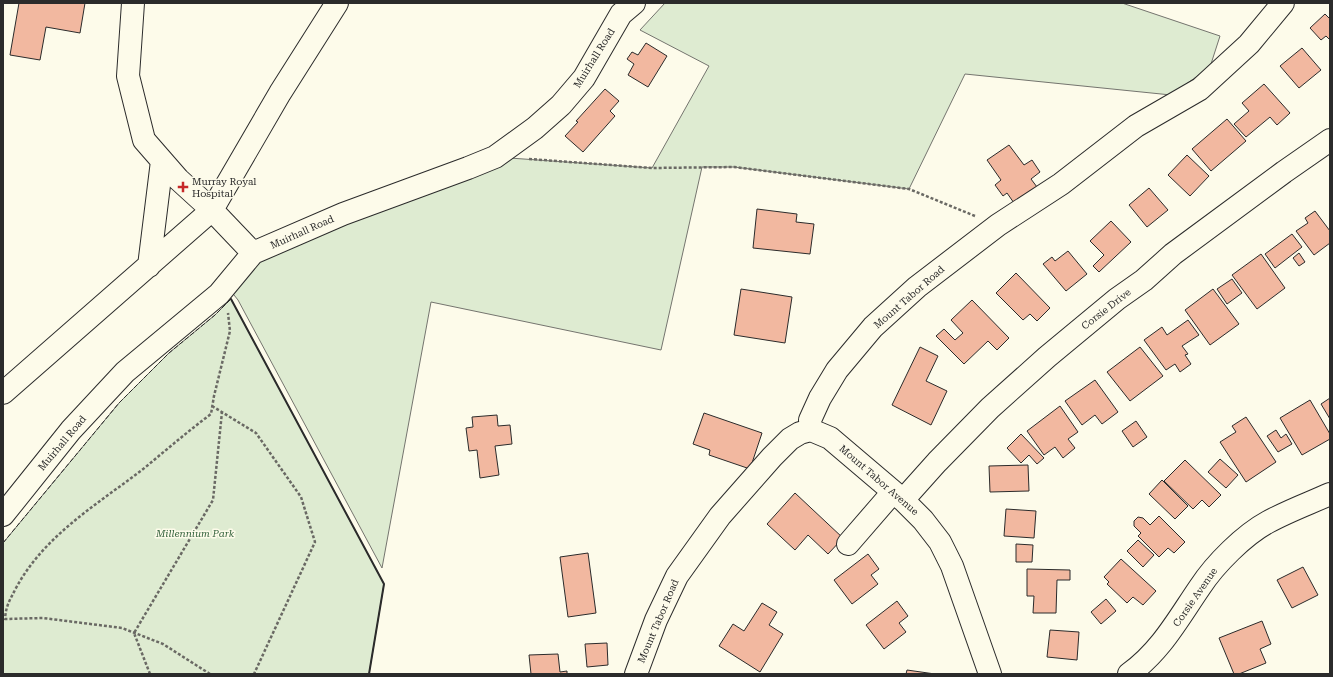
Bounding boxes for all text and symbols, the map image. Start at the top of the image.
street label: Muirhall Road [571,26,617,90]
place label: Murray Royal Hospital [192,176,256,199]
marker: Murray Royal Hospital [177,181,189,193]
street label: Muirhall Road [269,213,336,251]
street label: Mount Tabor Road [872,263,947,331]
street label: Corsie Drive [1079,286,1133,332]
street label: Muirhall Road [36,413,89,473]
street label: Mount Tabor Avenue [837,443,921,518]
park label: Millennium Park [155,528,235,539]
street label: Corsie Avenue [1171,565,1220,629]
street label: Mount Tabor Road [635,577,681,664]

